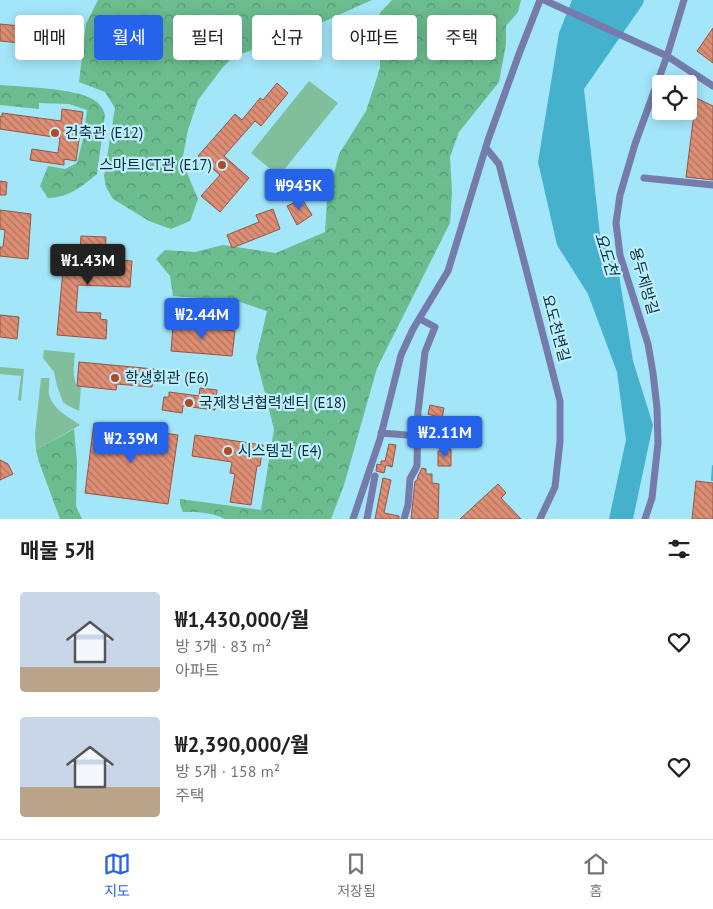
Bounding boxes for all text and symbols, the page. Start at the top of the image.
chip: 매매 [15,15,84,60]
chip: 월세 [94,15,163,60]
chip: 필터 [173,15,242,60]
chip: 신규 [252,15,322,60]
chip: 아파트 [332,15,417,60]
chip: 주택 [427,15,496,60]
map controls [652,75,697,120]
button: locate [652,75,697,120]
place label: 건축관 (E12) [65,123,143,142]
marker: 건축관 (E12) [49,127,61,139]
place label: 스마트ICT관 (E17) [99,155,212,174]
marker: 스마트ICT관 (E17) [216,159,228,171]
pin: ₩945K [264,168,334,211]
text: ₩945K [276,175,322,195]
water label: 요도천 [591,230,624,280]
pin: ₩1.43M [47,244,129,286]
street label: 용두제방길 [626,245,663,317]
text: ₩1.43M [61,250,115,270]
street label: 요도천변길 [538,292,575,364]
pin: ₩2.44M [161,298,243,340]
text: ₩2.44M [175,304,229,324]
place label: 학생회관 (E6) [125,368,209,387]
marker: 학생회관 (E6) [109,372,121,384]
place label: 국제청년협력센터 (E18) [199,393,346,412]
marker: 국제청년협력센터 (E18) [183,397,195,409]
pin: ₩2.11M [404,416,486,458]
pin: ₩2.39M [90,422,172,464]
text: ₩2.11M [418,422,472,442]
text: ₩2.39M [104,428,158,448]
place label: 시스템관 (E4) [238,441,322,460]
marker: 시스템관 (E4) [222,445,234,457]
icon: filters [665,535,693,563]
text: 매물 5개 [20,537,95,564]
text: ₩1,430,000/월 [175,606,309,633]
icon: home [60,612,120,672]
icon: heart [665,628,693,656]
text: 방 3개 · 83 m² [175,636,271,656]
text: 아파트 [175,660,219,680]
text: ₩2,390,000/월 [175,731,309,758]
icon: home [60,737,120,797]
icon: heart [665,753,693,781]
text: 방 5개 · 158 m² [175,761,280,781]
text: 주택 [175,785,204,805]
tab: 지도 [103,850,131,900]
tab: 저장됨 [337,850,376,900]
tab: 홈 [582,850,610,900]

